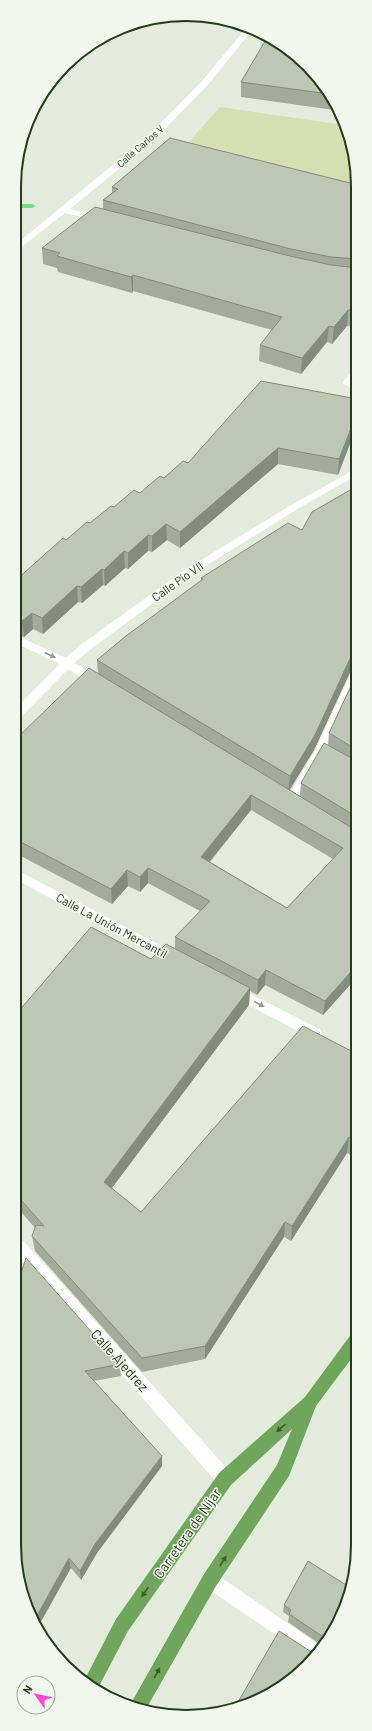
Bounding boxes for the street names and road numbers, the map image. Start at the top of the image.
street label: Calle Carlos V [114,122,166,170]
street label: Calle Pío VII [149,558,205,604]
street label: Calle La Unión Mercantil [54,890,170,960]
street label: Calle Ajedrez [88,1325,152,1395]
street label: Carretera de Níjar [150,1485,224,1581]

